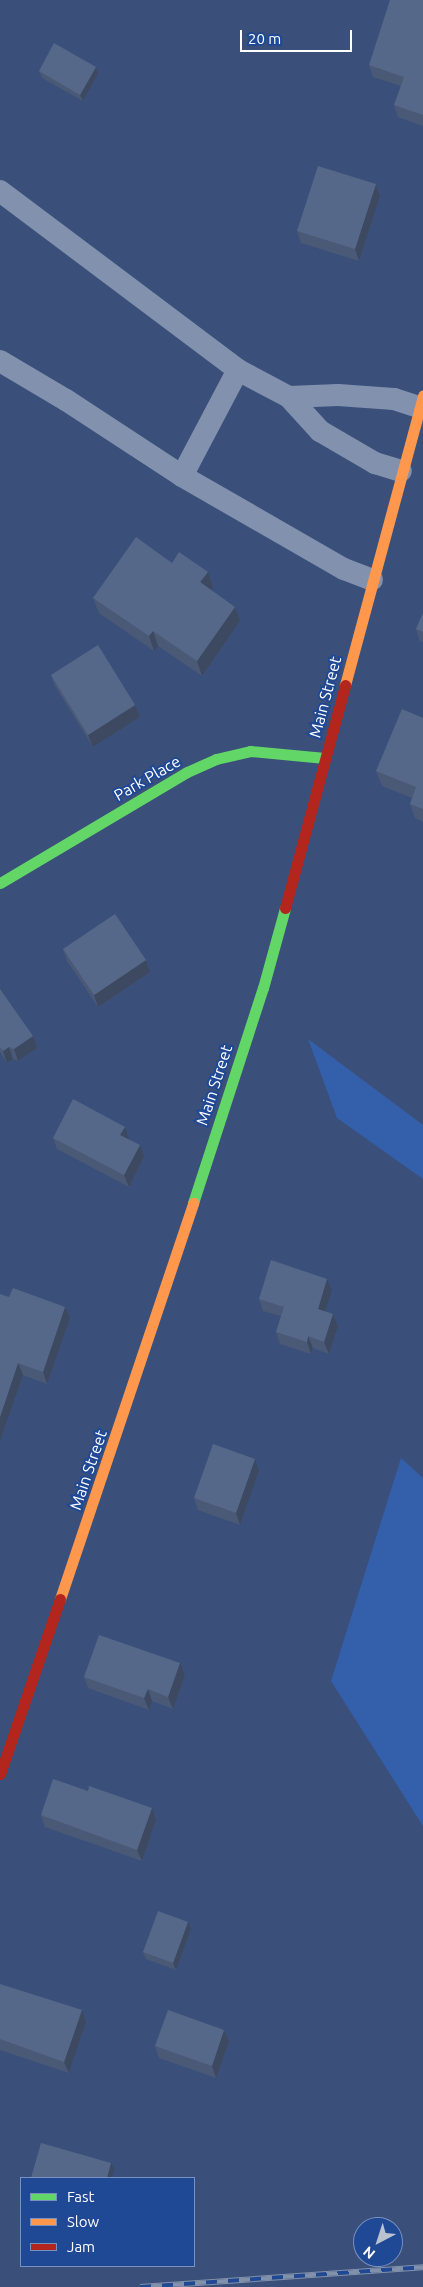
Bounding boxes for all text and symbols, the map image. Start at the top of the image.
scale bar [243,20,356,52]
text: 20 m [248,30,281,47]
street label: Main Street [305,654,345,740]
street label: Park Place [110,751,184,805]
street label: Main Street [192,1042,236,1128]
street label: Main Street [65,1427,111,1513]
legend [20,2177,195,2267]
text: Fast [67,2188,94,2205]
text: Slow [67,2213,99,2230]
north arrow [353,2217,403,2267]
text: Jam [67,2238,95,2255]
text: N [360,2243,378,2262]

